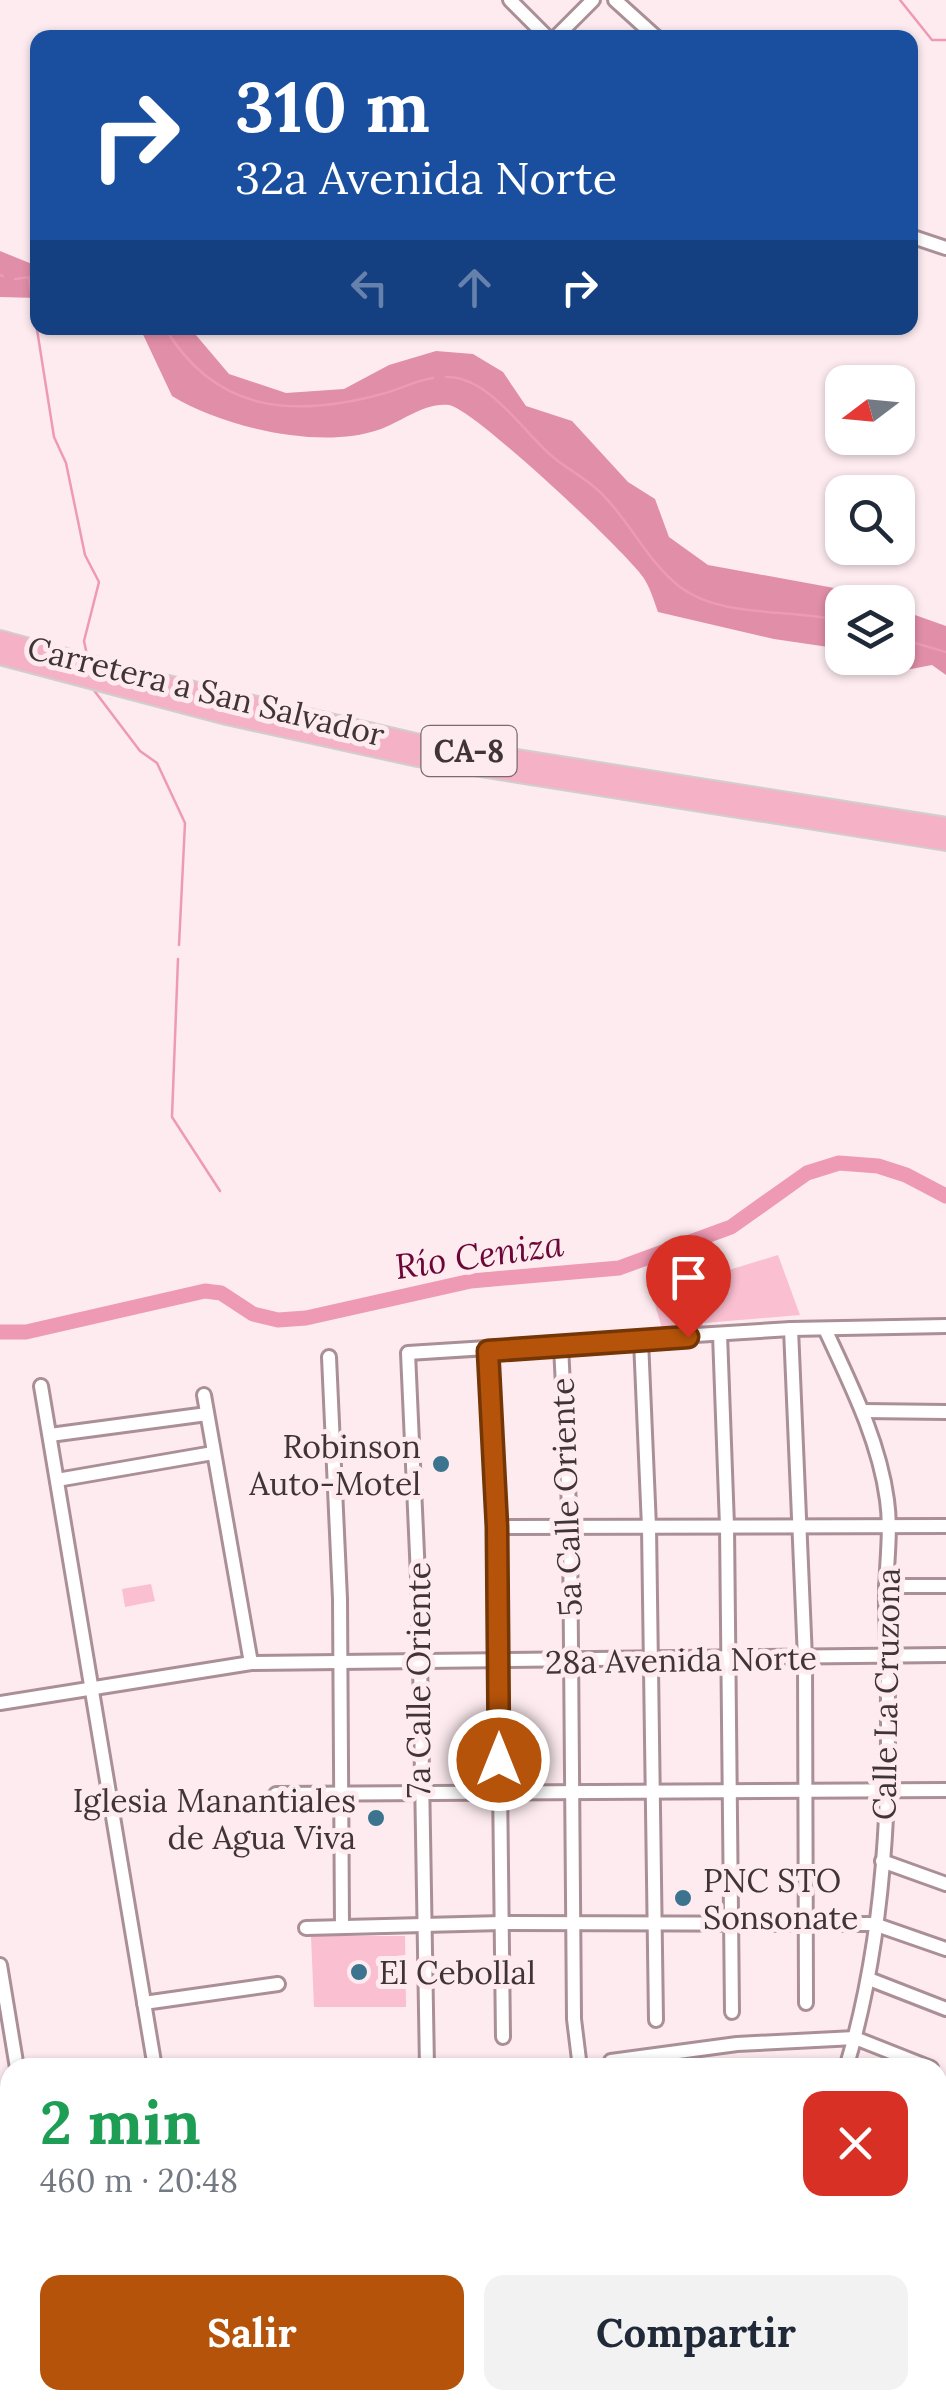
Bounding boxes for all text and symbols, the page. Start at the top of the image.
text: 310 m [235,62,430,151]
icon: right [70,70,200,200]
text: 32a Avenida Norte [235,149,617,206]
icon: left [342,260,397,315]
icon: ahead [447,260,502,315]
icon: right [552,260,607,315]
north arrow [825,365,915,455]
map controls [825,365,915,675]
button: search [825,475,915,565]
button: layers [825,585,915,675]
street label: Carretera a San Salvador [23,627,389,755]
road number: CA-8 [422,726,516,776]
water label: Río Ceniza [392,1221,567,1289]
pin [646,1235,731,1338]
icon: arrive [661,1250,716,1305]
street label: 5a Calle Oriente [541,1377,591,1617]
place label: Robinson Auto-Motel [248,1426,421,1504]
marker: Robinson Auto-Motel [430,1453,452,1475]
street label: 7a Calle Oriente [398,1562,439,1798]
street label: Calle La Cruzona [863,1568,909,1820]
street label: 28a Avenida Norte [545,1637,817,1683]
position arrow [447,1708,551,1812]
place label: Iglesia Manantiales de Agua Viva [73,1780,356,1858]
marker: Iglesia Manantiales de Agua Viva [365,1807,387,1829]
place label: PNC STO Sonsonate [703,1860,858,1938]
marker: PNC STO Sonsonate [672,1887,694,1909]
place label: El Cebollal [379,1952,536,1993]
marker: El Cebollal [348,1961,370,1983]
text: 2 min [40,2084,201,2160]
button: close [803,2091,908,2196]
text: 460 m · 20:48 [40,2160,238,2201]
button: Salir [40,2275,464,2390]
button: Compartir [484,2275,908,2390]

